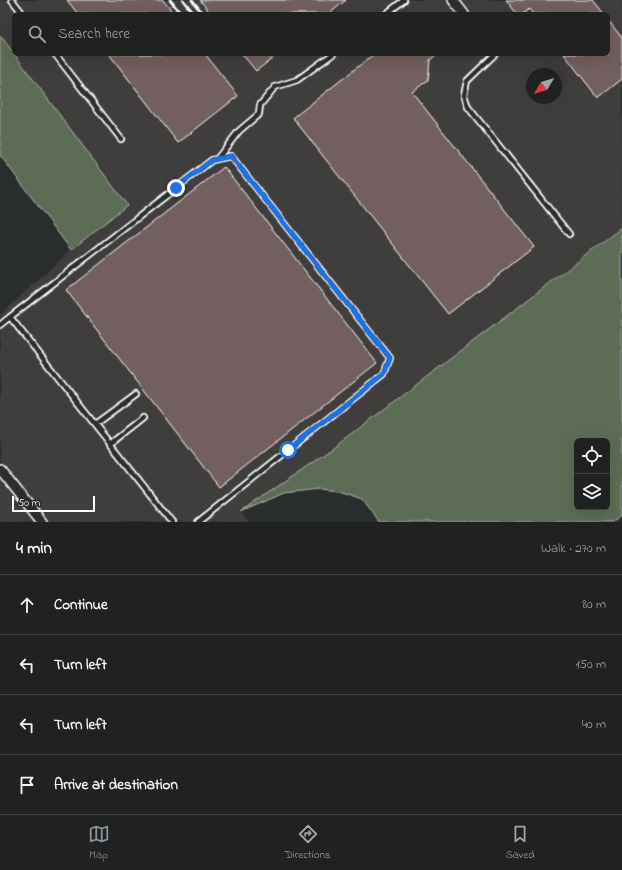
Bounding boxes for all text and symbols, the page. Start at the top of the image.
search box [12,12,610,56]
icon: search [26,23,48,45]
text: Search here [58,23,130,45]
north arrow [526,68,562,104]
route end [167,179,185,197]
map controls [574,438,610,510]
button: locate [574,438,610,474]
route start [279,441,297,459]
button: layers [574,474,610,510]
scale bar [12,494,95,513]
text: 50 m [18,495,40,511]
text: 4 min [16,536,52,561]
text: Walk · 270 m [541,539,606,558]
icon: ahead [16,594,38,616]
text: Continue [54,594,108,616]
text: 80 m [582,595,606,614]
icon: left [16,654,38,676]
text: Turn left [54,654,107,676]
text: 150 m [575,655,606,674]
icon: left [16,714,38,736]
text: Turn left [54,714,107,736]
text: 40 m [582,715,606,734]
icon: arrive [16,774,38,796]
text: Arrive at destination [54,774,178,796]
tab: Map [88,823,110,863]
tab: Directions [285,823,330,863]
tab: Saved [506,823,534,863]

